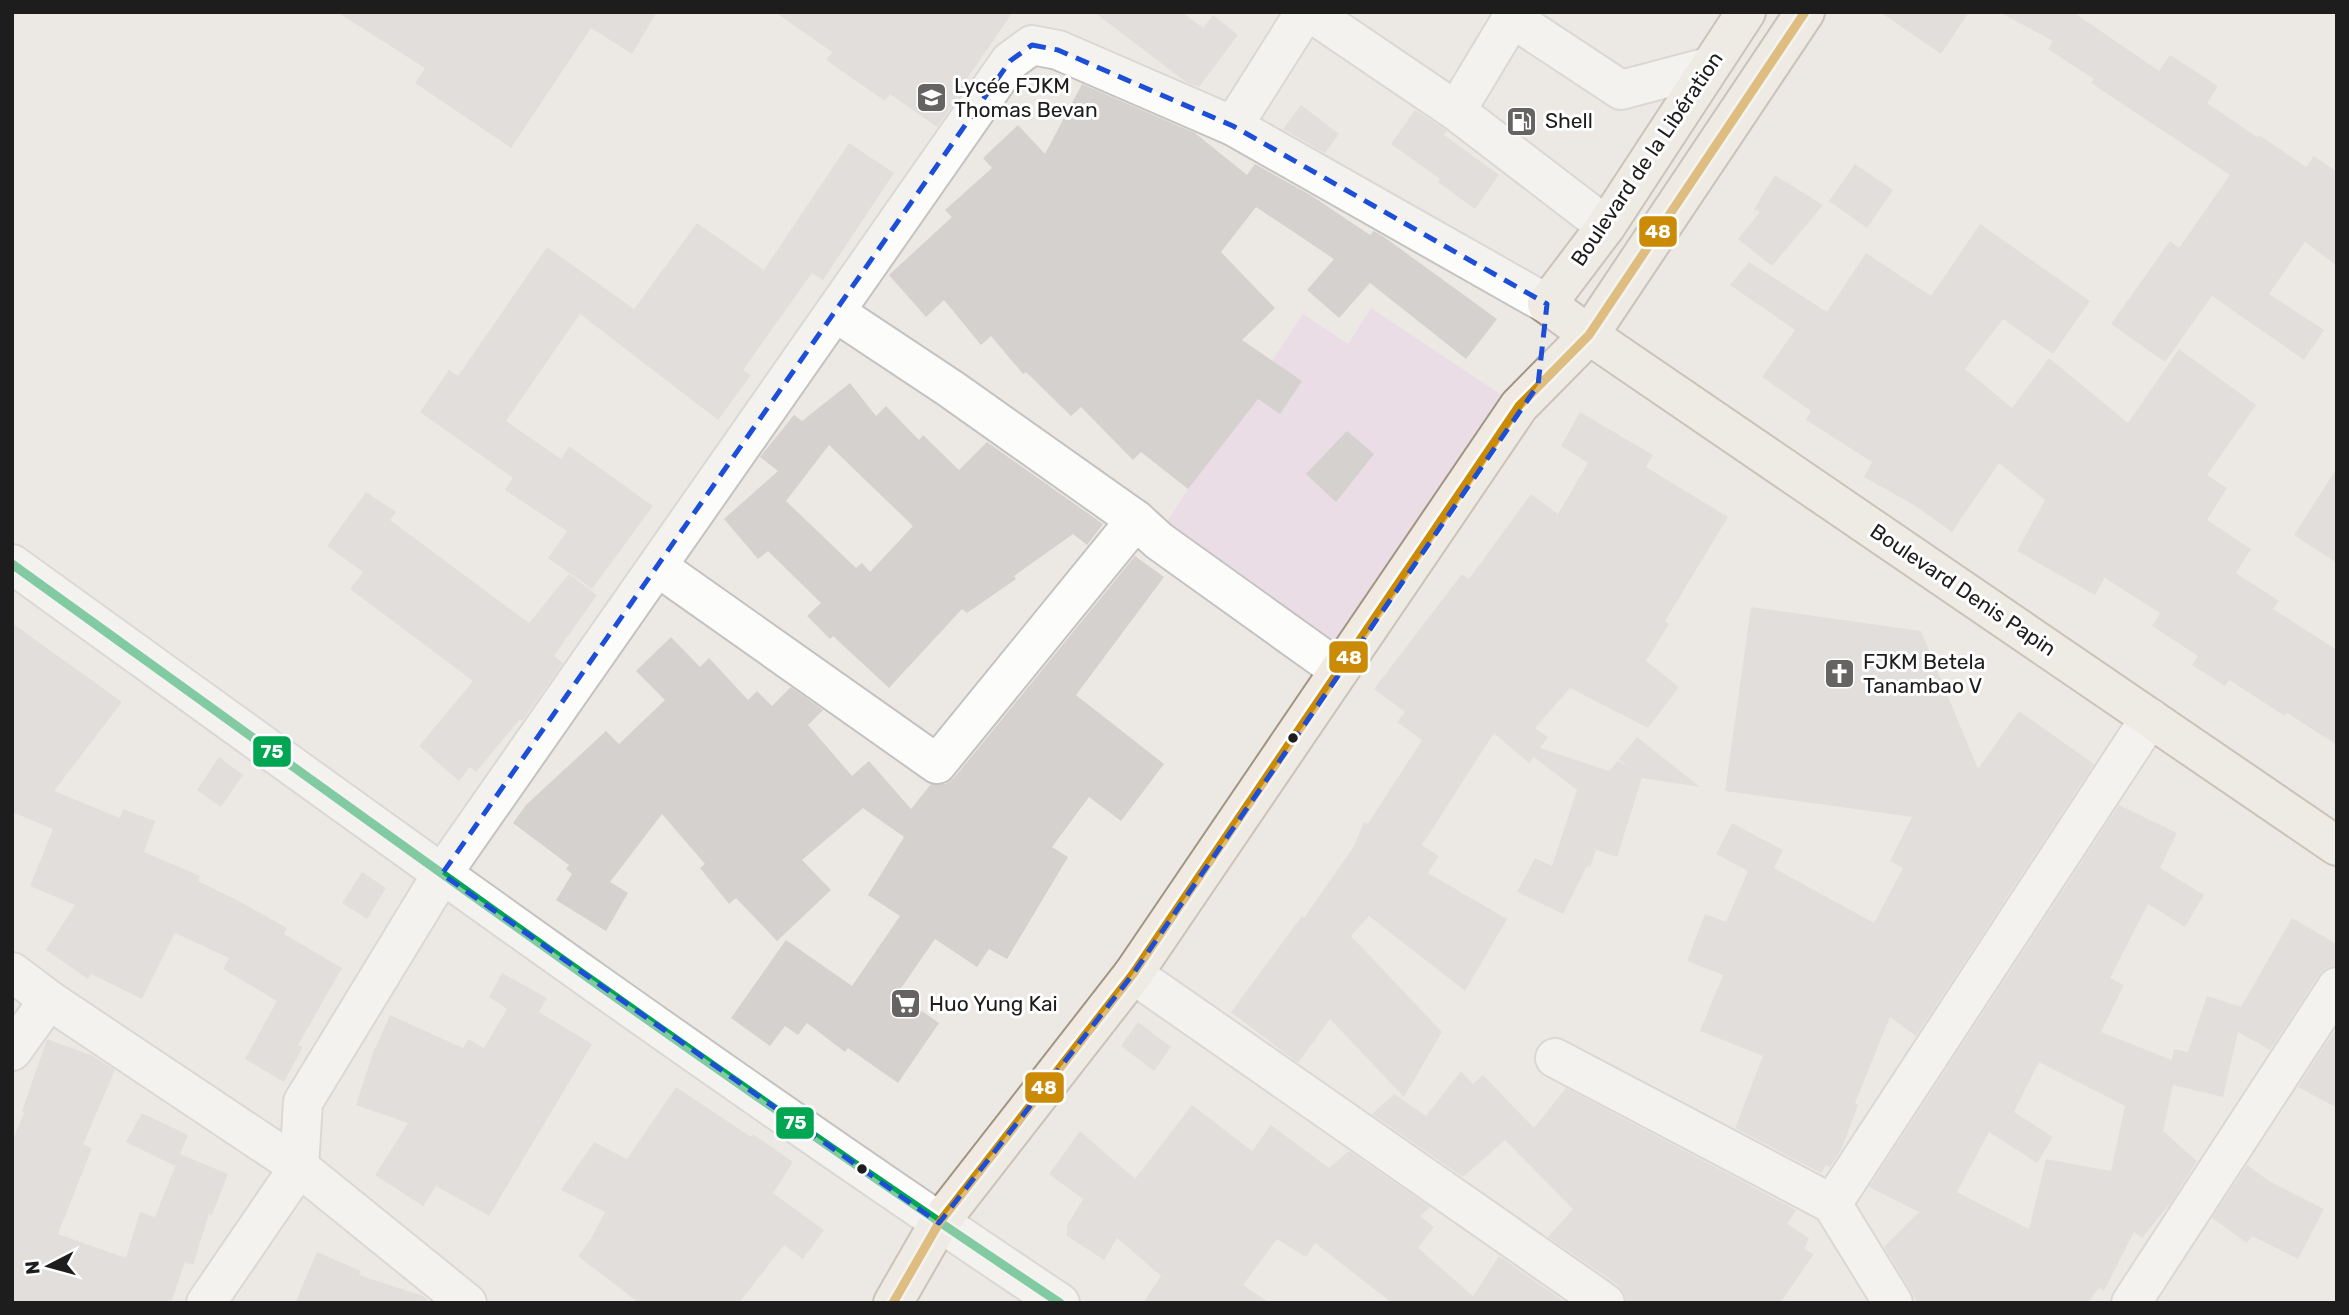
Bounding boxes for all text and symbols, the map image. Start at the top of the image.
street label: Boulevard de la Libération [1565,47,1728,271]
place label: Lycée FJKM Thomas Bevan [954,73,1098,122]
school or university icon: Lycée FJKM Thomas Bevan [914,81,948,115]
fuel station icon: Shell [1505,104,1539,138]
place label: Shell [1545,108,1593,133]
line badge: 48 [1638,215,1678,248]
text: 48 [1645,220,1671,243]
street label: Boulevard Denis Papin [1866,518,2061,661]
line badge: 48 [1328,640,1369,674]
text: 48 [1336,646,1362,669]
place label: FJKM Betela Tanambao V [1863,649,1985,698]
church icon: FJKM Betela Tanambao V [1823,657,1857,691]
unlabelled marker [1286,731,1300,745]
line badge: 75 [252,735,292,768]
text: 75 [260,740,284,763]
supermarket icon: Huo Yung Kai [889,987,923,1021]
place label: Huo Yung Kai [929,991,1058,1016]
line badge: 48 [1024,1071,1065,1104]
text: 48 [1031,1076,1057,1099]
line badge: 75 [775,1106,815,1140]
text: 75 [783,1111,807,1134]
unlabelled marker [855,1162,869,1176]
north arrow [14,1231,84,1301]
text: N [20,1260,45,1276]

